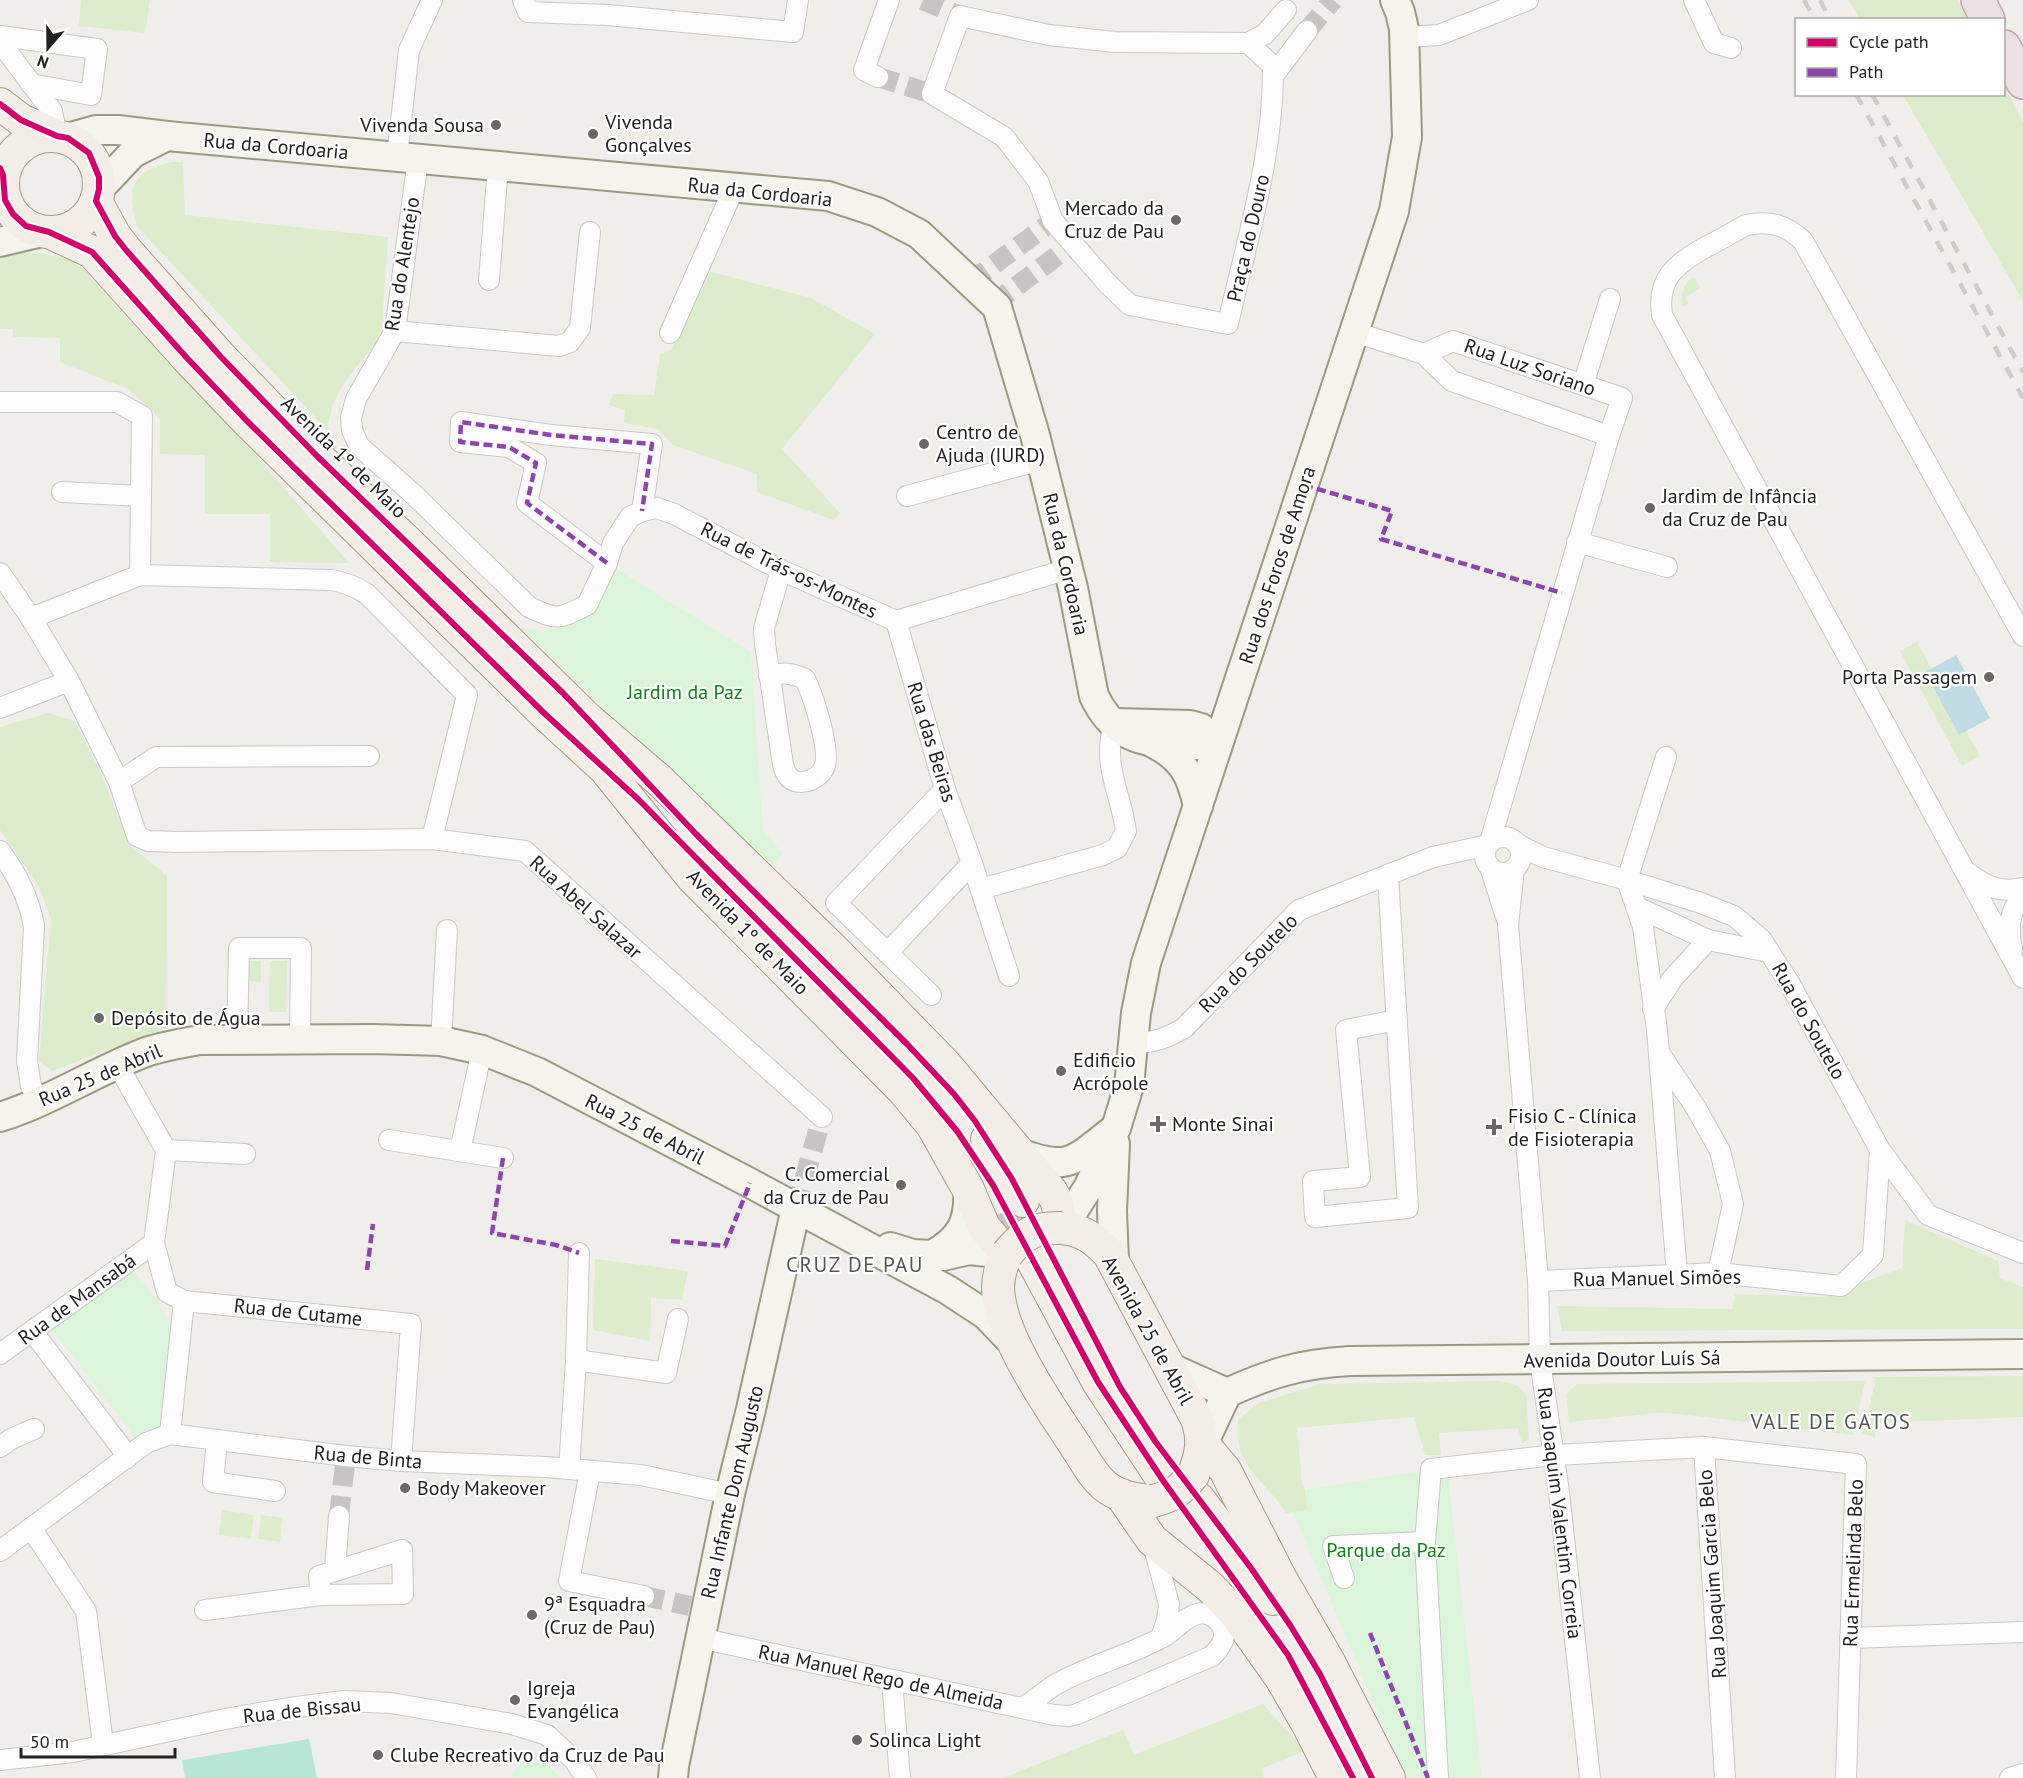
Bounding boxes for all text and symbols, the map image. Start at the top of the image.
north arrow [18,18,78,78]
legend [1795,18,2005,96]
text: Cycle path [1849,30,1929,53]
text: N [35,51,51,73]
text: Path [1849,60,1883,83]
place label: Vivenda Gonçalves [604,109,692,158]
place label: Vivenda Sousa [359,112,484,138]
marker: Vivenda Sousa [489,118,503,132]
street label: Rua da Cordoaria [202,127,350,165]
marker: Vivenda Gonçalves [586,127,600,141]
street label: Rua da Cordoaria [686,171,834,213]
street label: Praça do Douro [1221,172,1275,304]
street label: Rua do Alentejo [379,195,425,333]
place label: Mercado da Cruz de Pau [1064,195,1164,244]
marker: Mercado da Cruz de Pau [1169,213,1183,227]
street label: Rua Luz Soriano [1461,332,1599,402]
street label: Avenida 1º de Maio [276,390,412,524]
place label: Centro de Ajuda (IURD) [936,419,1045,468]
marker: Centro de Ajuda (IURD) [917,437,931,451]
street label: Rua dos Foros de Amora [1233,463,1321,667]
place label: Jardim de Infância da Cruz de Pau [1661,483,1817,532]
street label: Rua da Cordoaria [1037,490,1095,638]
marker: Jardim de Infância da Cruz de Pau [1643,501,1657,515]
street label: Rua de Trás-os-Montes [696,516,882,624]
place label: Porta Passagem [1842,664,1977,690]
marker: Porta Passagem [1982,670,1996,684]
park label: Jardim da Paz [626,679,743,705]
street label: Rua das Beiras [901,679,963,805]
street label: Rua Abel Salazar [524,850,648,965]
street label: Avenida 1º de Maio [681,864,815,1000]
street label: Rua do Soutelo [1193,908,1303,1018]
street label: Rua do Soutelo [1766,958,1852,1084]
place label: Depósito de Água [111,1005,261,1031]
marker: Depósito de Água [92,1011,106,1025]
street label: Rua 25 de Abril [35,1037,166,1113]
place label: Edificio Acrópole [1073,1047,1149,1096]
marker: Edificio Acrópole [1054,1064,1068,1078]
street label: Rua 25 de Abril [581,1088,709,1170]
place label: Fisio C - Clínica de Fisioterapia [1508,1103,1637,1152]
place label: Monte Sinai [1172,1111,1274,1137]
marker: Monte Sinai [1149,1115,1167,1133]
marker: Fisio C - Clínica de Fisioterapia [1485,1118,1503,1136]
place label: C. Comercial da Cruz de Pau [763,1161,889,1210]
marker: C. Comercial da Cruz de Pau [894,1178,908,1192]
street label: Rua de Mansabá [13,1247,141,1351]
district label: CRUZ DE PAU [786,1251,924,1278]
street label: Avenida 25 de Abril [1096,1251,1200,1409]
street label: Rua Manuel Simões [1573,1264,1741,1292]
street label: Rua de Cutame [233,1292,363,1332]
street label: Avenida Doutor Luís Sá [1523,1344,1721,1374]
street label: Rua Infante Dom Augusto [695,1383,769,1601]
street label: Rua Joaquim Valentim Correia [1532,1386,1588,1640]
district label: VALE DE GATOS [1750,1408,1911,1435]
street label: Rua de Binta [313,1439,423,1475]
street label: Rua Joaquim Garcia Belo [1692,1469,1732,1679]
place label: Body Makeover [417,1475,546,1501]
street label: Rua Ermelinda Belo [1837,1478,1869,1648]
marker: Body Makeover [398,1481,412,1495]
park label: Parque da Paz [1326,1537,1446,1563]
place label: 9ª Esquadra (Cruz de Pau) [544,1591,655,1640]
marker: 9ª Esquadra (Cruz de Pau) [525,1608,539,1622]
street label: Rua Manuel Rego de Almeida [756,1638,1006,1716]
place label: Igreja Evangélica [527,1675,619,1724]
street label: Rua de Bissau [242,1691,362,1729]
marker: Igreja Evangélica [508,1693,522,1707]
scale bar [21,1721,176,1759]
place label: Solinca Light [869,1727,981,1753]
text: 50 m [30,1730,69,1753]
marker: Solinca Light [850,1733,864,1747]
place label: Clube Recreativo da Cruz de Pau [390,1742,665,1768]
marker: Clube Recreativo da Cruz de Pau [371,1748,385,1762]

